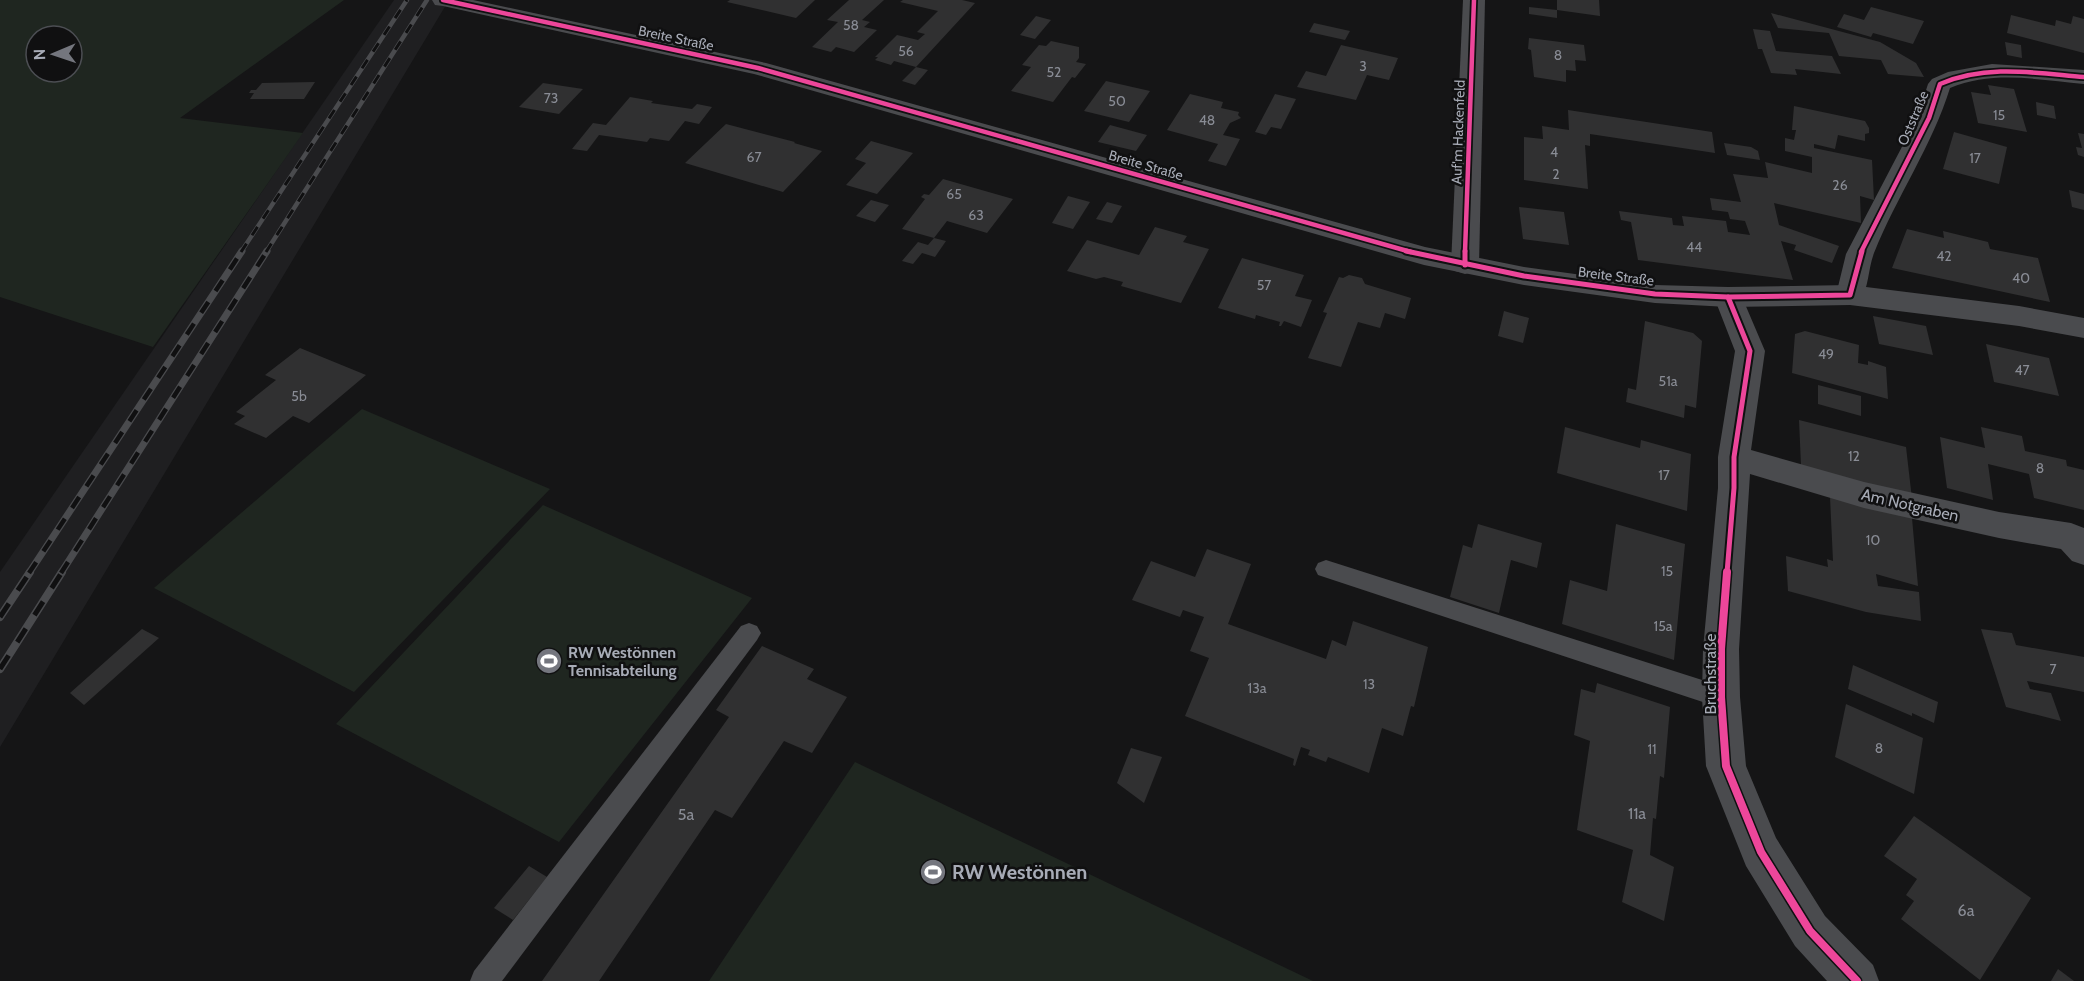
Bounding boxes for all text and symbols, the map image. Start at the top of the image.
house number: 58 [843,16,859,34]
street label: Breite Straße [637,21,715,55]
north arrow [24,24,84,84]
house number: 56 [898,42,914,60]
house number: 8 [1554,46,1562,64]
text: N [30,49,49,60]
house number: 3 [1359,57,1367,75]
house number: 52 [1047,63,1061,81]
street label: Auf'm Hackenfeld [1447,79,1469,185]
street label: Oststraße [1893,88,1933,148]
house number: 73 [544,89,558,107]
house number: 50 [1108,92,1126,110]
house number: 15 [1993,106,2005,124]
house number: 48 [1199,111,1215,129]
house number: 4 [1550,143,1558,161]
street label: Breite Straße [1107,146,1185,184]
house number: 67 [747,148,761,166]
house number: 17 [1969,149,1981,167]
house number: 2 [1552,165,1560,183]
house number: 26 [1832,176,1848,194]
house number: 65 [946,185,962,203]
house number: 63 [968,206,984,224]
house number: 44 [1686,238,1702,256]
house number: 42 [1936,247,1952,265]
street label: Breite Straße [1577,262,1655,290]
house number: 40 [2012,269,2030,287]
house number: 57 [1257,276,1271,294]
house number: 49 [1818,345,1834,363]
house number: 47 [2014,361,2030,379]
house number: 51a [1659,372,1678,390]
house number: 5b [291,387,307,405]
house number: 12 [1848,447,1860,465]
house number: 8 [2036,459,2044,477]
house number: 17 [1658,466,1670,484]
street label: Am Notgraben [1860,485,1961,525]
house number: 10 [1866,531,1880,549]
house number: 15 [1661,562,1673,580]
house number: 15a [1654,617,1673,635]
street label: Bruchstraße [1701,634,1720,714]
place label: RW Westönnen Tennisabteilung [568,643,677,680]
sports icon: RW Westönnen Tennisabteilung [534,646,564,676]
house number: 7 [2049,660,2057,678]
house number: 13 [1363,675,1375,693]
house number: 13a [1248,679,1267,697]
house number: 8 [1875,739,1883,757]
house number: 11 [1647,740,1657,758]
house number: 11a [1628,804,1646,823]
house number: 5a [678,805,694,824]
sports icon: RW Westönnen [918,857,948,887]
place label: RW Westönnen [952,860,1087,884]
house number: 6a [1958,901,1975,920]

